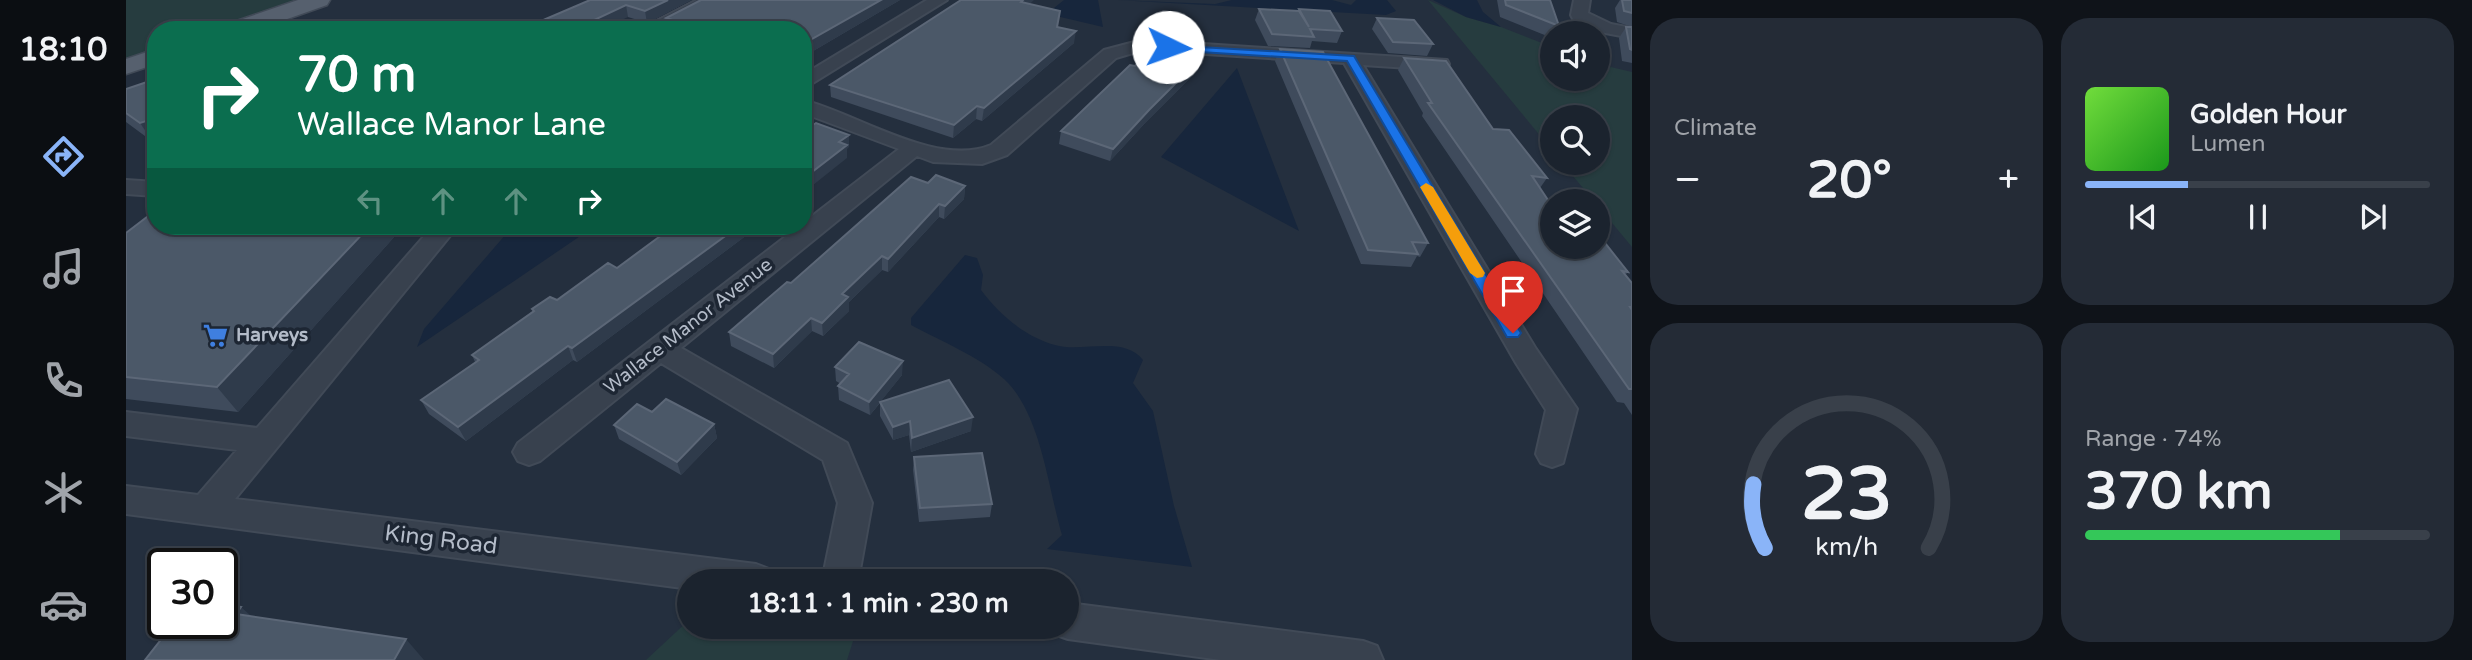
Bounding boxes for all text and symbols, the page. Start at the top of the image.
position arrow [1131,10,1205,84]
map controls [1540,21,1610,259]
button: sound [1540,21,1610,91]
text: 18:10 [19,31,107,69]
text: 70 m [297,46,416,105]
icon: right [182,49,273,140]
text: Golden Hour [2190,99,2347,130]
button: search [1540,105,1610,175]
text: Wallace Manor Lane [297,106,606,144]
text: Climate [1674,114,1757,142]
text: Lumen [2190,130,2265,158]
icon: directions [39,132,88,181]
text: 20° [1807,149,1892,212]
text: − [1674,157,1701,203]
text: + [1998,157,2019,203]
icon: left [351,182,389,220]
icon: ahead [424,182,462,220]
icon: ahead [497,182,535,220]
icon: right [570,182,608,220]
button: layers [1540,189,1610,259]
icon: previous [2124,198,2162,236]
icon: pause [2239,198,2277,236]
icon: next [2354,198,2392,236]
icon: music [39,244,88,293]
street label: Wallace Manor Avenue [600,253,776,399]
pin [1483,261,1543,333]
icon: arrive [1494,272,1532,310]
supermarket icon: Harveys [202,321,230,349]
place label: Harveys [236,324,308,347]
icon: phone [39,356,88,405]
text: Range · 74% [2085,425,2221,453]
text: 23 [1801,452,1892,540]
text: 370 km [2085,460,2273,523]
icon: climate [39,468,88,517]
street label: King Road [383,519,499,561]
text: km/h [1815,532,1878,562]
speed limit sign: 30 [147,548,238,639]
icon: car [39,580,88,629]
text: 18:11 · 1 min · 230 m [747,588,1009,619]

